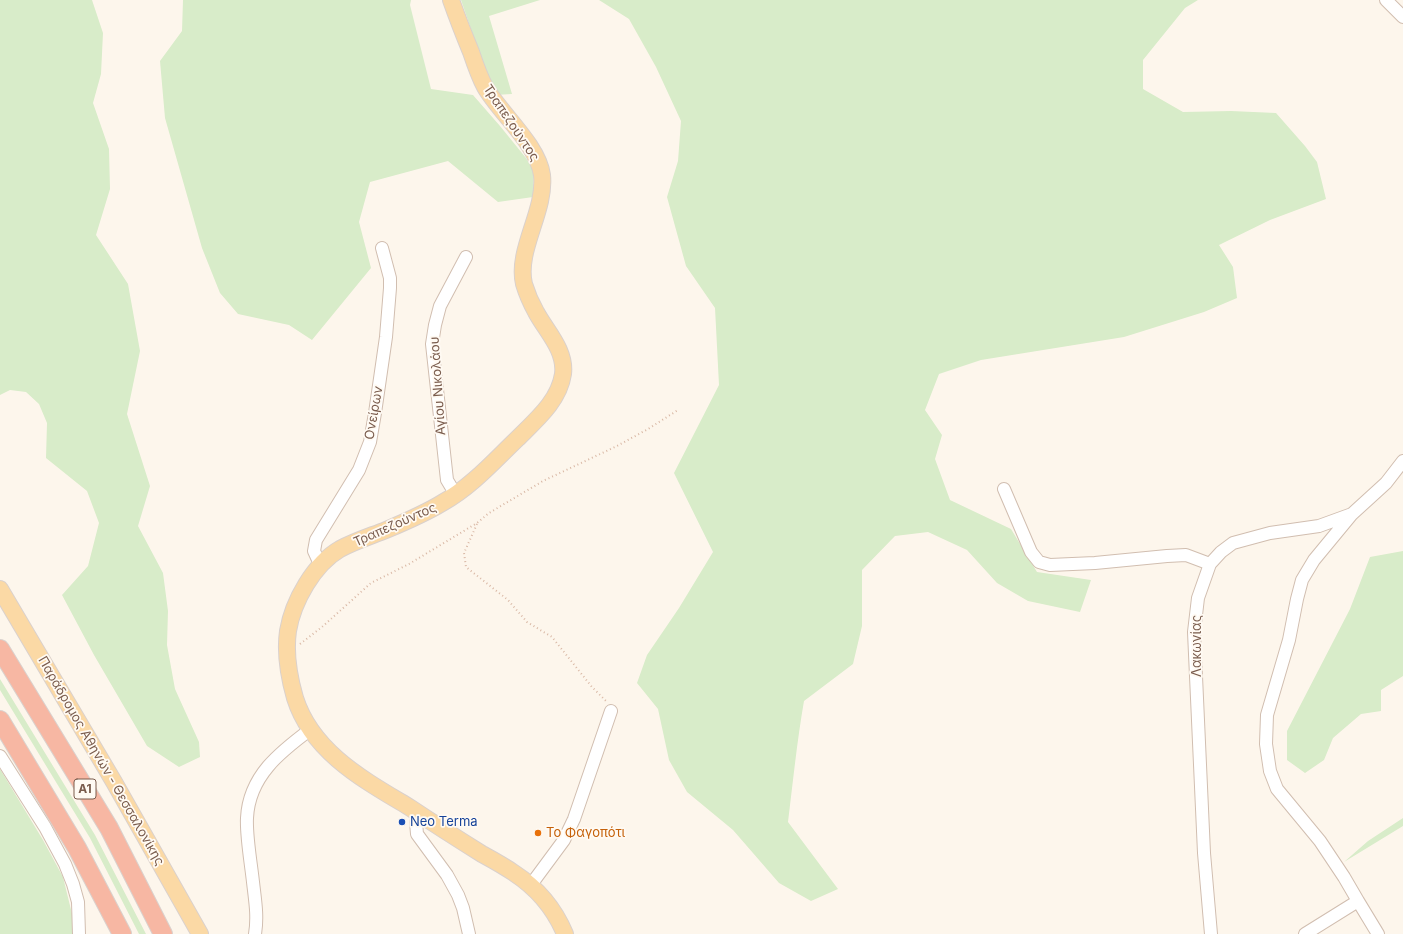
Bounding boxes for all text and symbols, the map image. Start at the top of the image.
street label: Τραπεζούντος [480,82,542,164]
street label: Αγίου Νικολάου [427,336,449,436]
street label: Ονείρων [362,385,386,441]
street label: Τραπεζούντος [351,500,439,550]
street label: Λακωνίας [1189,615,1205,677]
street label: Παράδρομος Αθηνών - Θεσσαλονίκης [35,654,167,868]
road number: Α1 [74,779,96,799]
place label: Neo Terma [410,814,478,830]
marker: Neo Terma [397,817,407,827]
place label: Το Φαγοπότι [546,825,625,841]
marker: Το Φαγοπότι [533,828,543,838]

